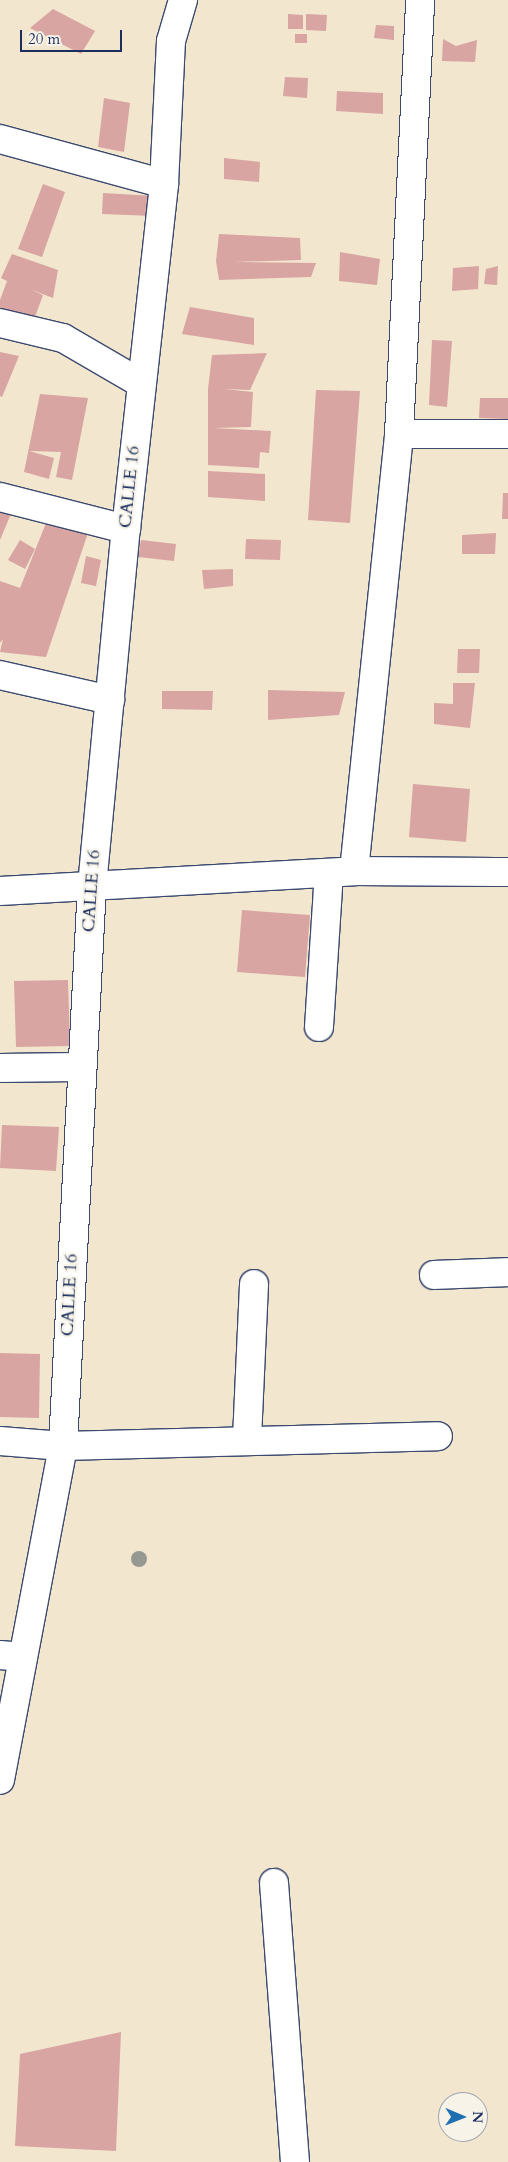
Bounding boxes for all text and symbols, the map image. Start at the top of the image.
scale bar [22,20,125,52]
text: 20 m [28,29,60,49]
street label: CALLE 16 [115,445,145,529]
street label: CALLE 16 [78,849,106,933]
street label: CALLE 16 [57,1253,83,1337]
north arrow [438,2092,488,2142]
text: N [468,2111,487,2123]

